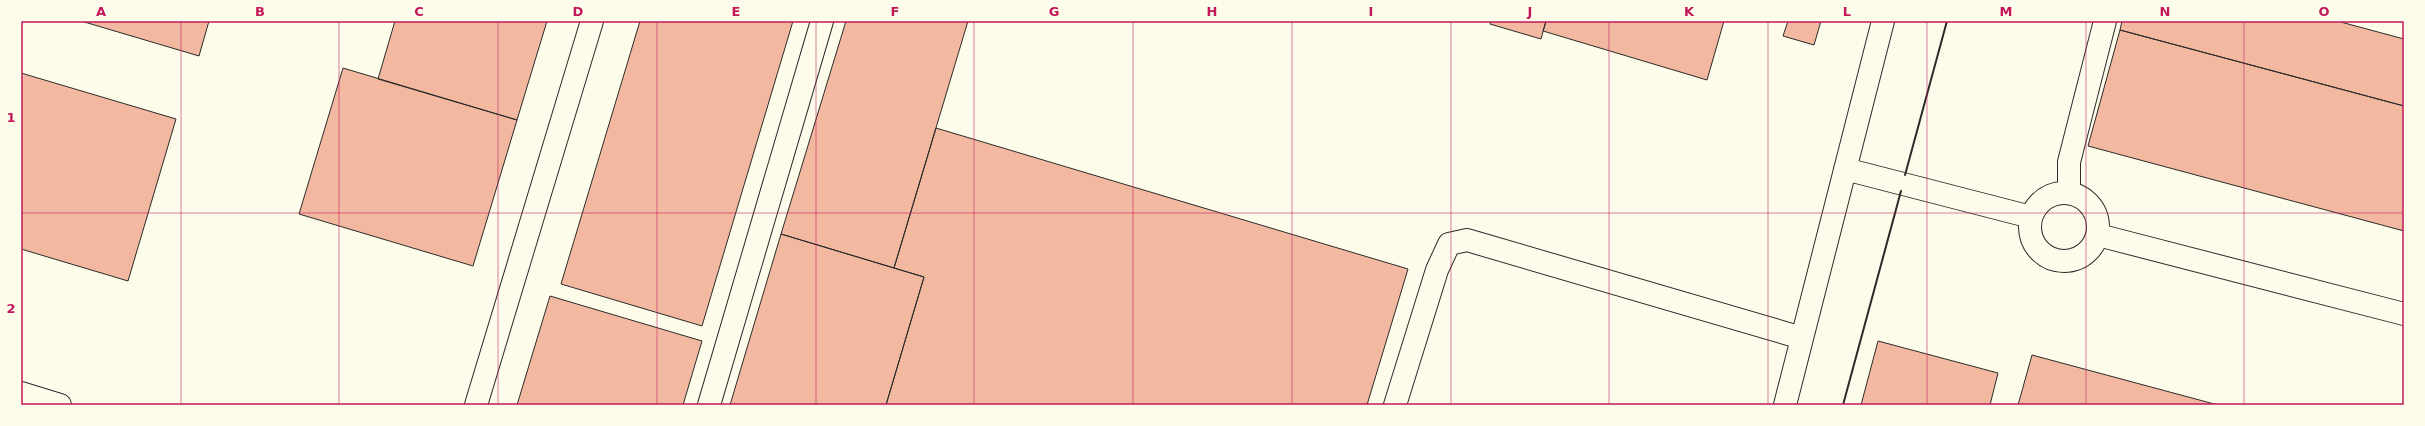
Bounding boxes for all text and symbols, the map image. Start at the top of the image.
text: A [96,4,106,19]
text: B [255,4,265,19]
text: C [414,4,424,19]
text: D [573,4,584,19]
text: E [732,4,740,19]
text: F [891,4,899,19]
text: G [1049,4,1059,19]
text: H [1207,4,1217,19]
text: I [1369,4,1373,19]
text: J [1527,4,1532,19]
text: K [1684,4,1695,19]
text: L [1843,4,1851,19]
text: M [2000,4,2012,19]
text: N [2160,4,2170,19]
text: O [2318,4,2330,19]
text: 1 [6,110,16,125]
text: 2 [6,301,16,316]

